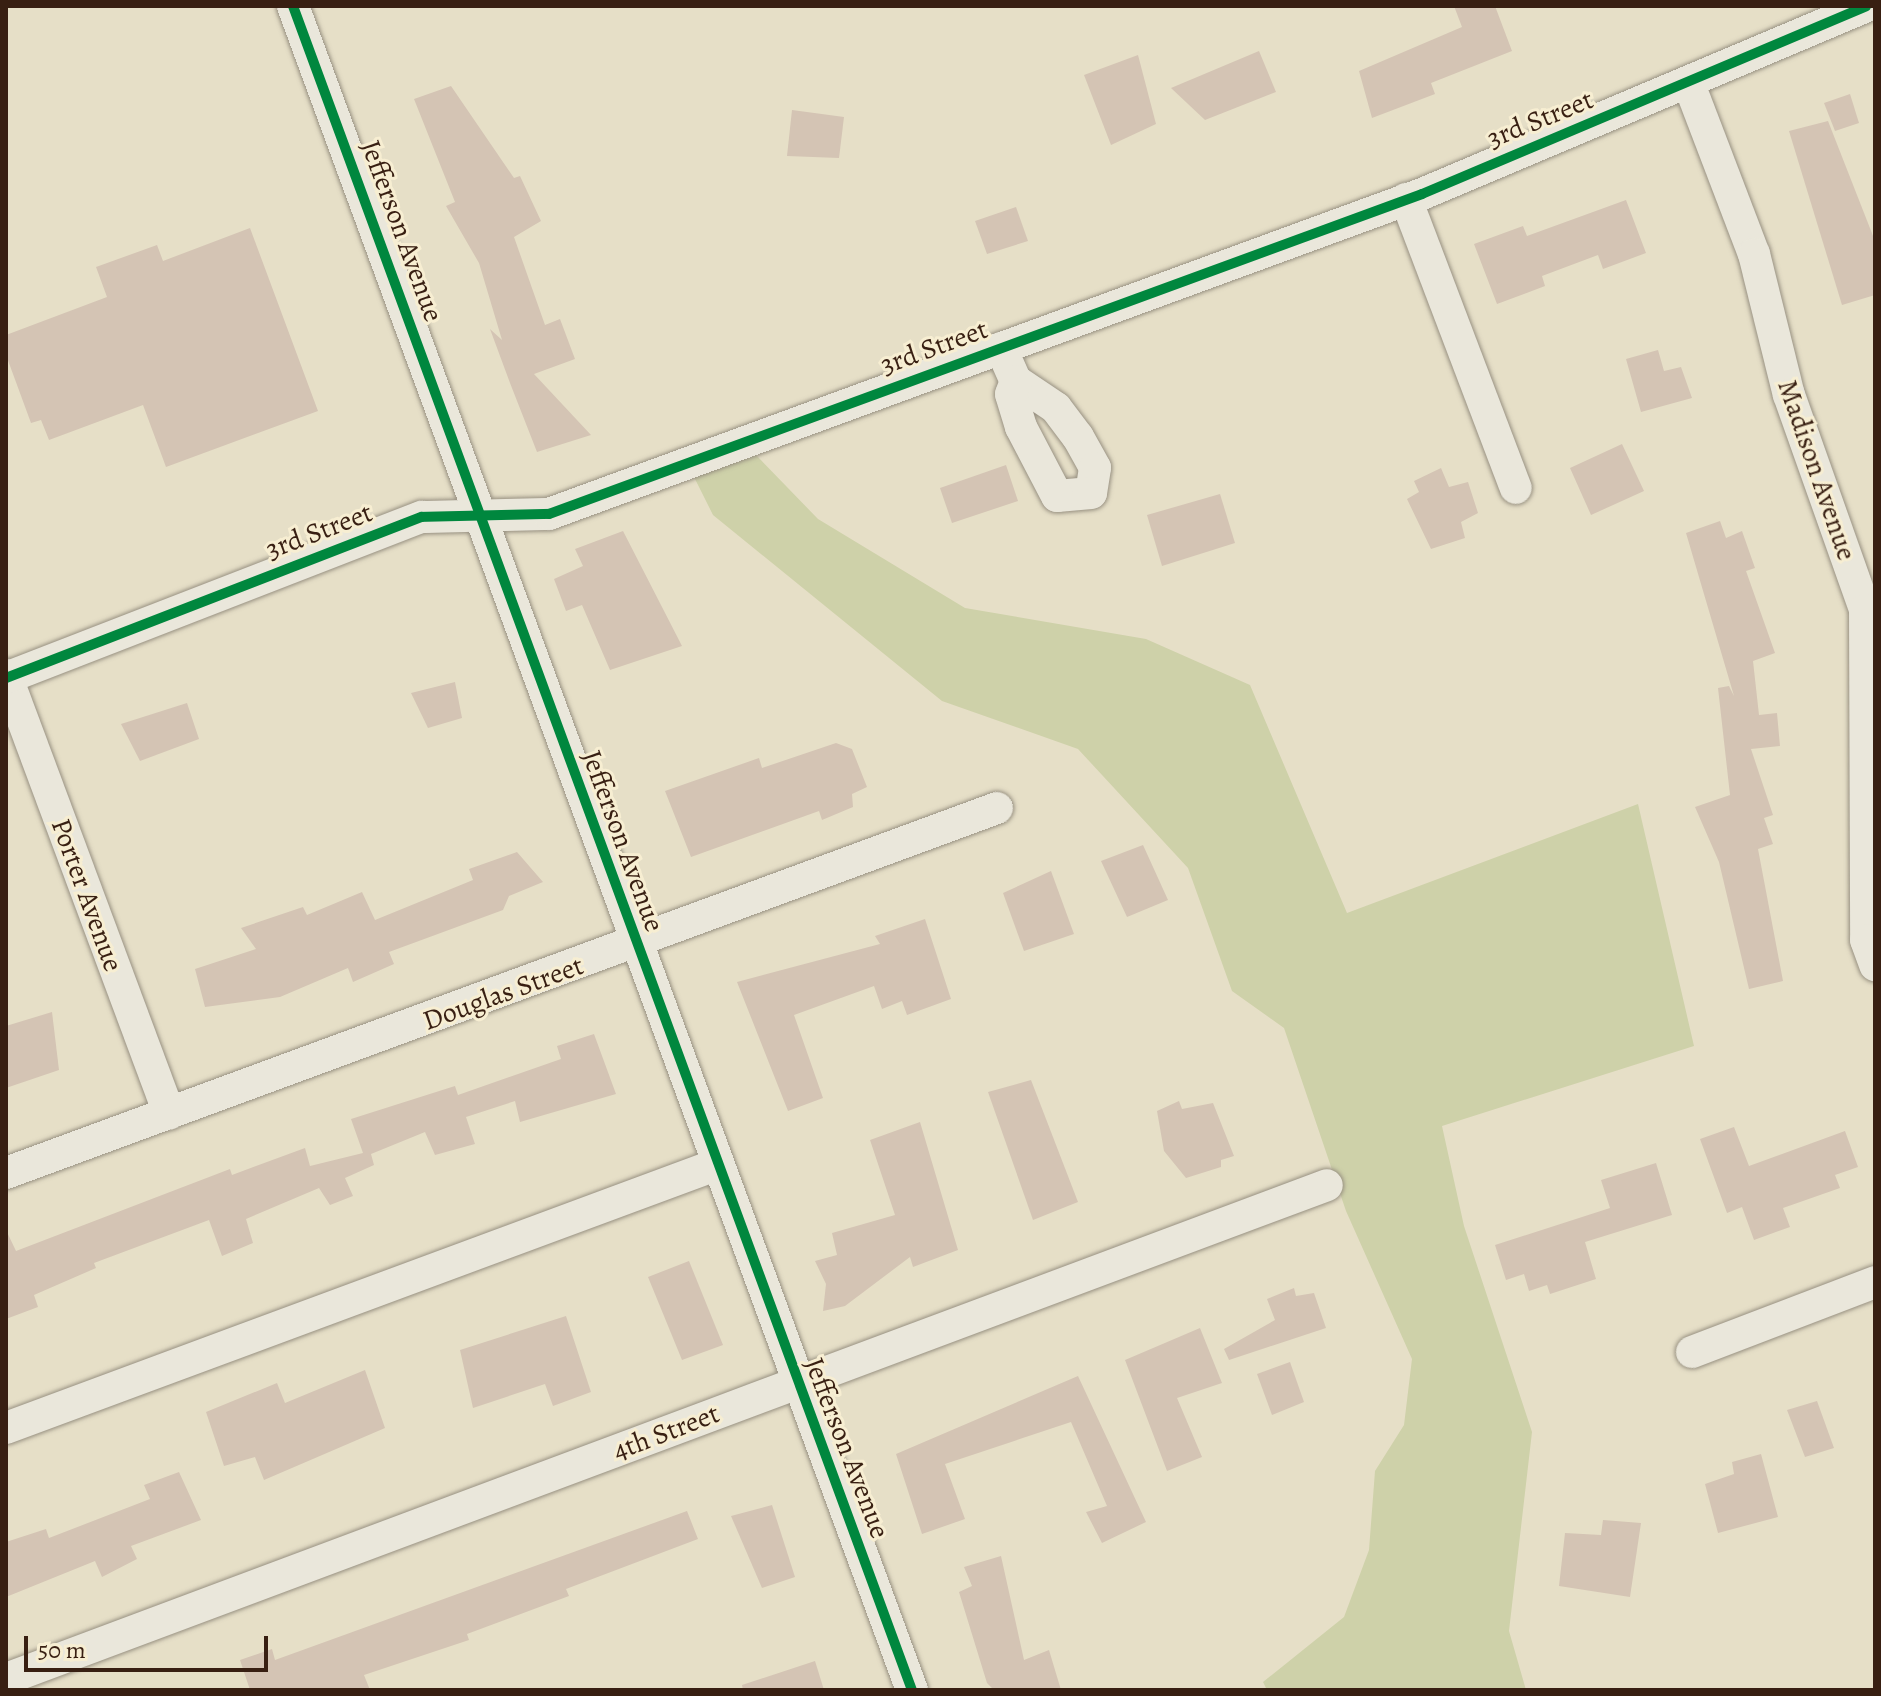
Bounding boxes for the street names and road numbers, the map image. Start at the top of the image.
street label: 3rd Street [1482,83,1598,155]
street label: Jefferson Avenue [354,136,450,326]
street label: 3rd Street [876,312,992,382]
street label: Madison Avenue [1770,375,1864,565]
street label: 3rd Street [261,495,377,567]
street label: Jefferson Avenue [575,746,671,936]
street label: Porter Avenue [44,814,130,976]
street label: Douglas Street [418,948,588,1038]
street label: Jefferson Avenue [797,1353,897,1543]
street label: 4th Street [608,1396,724,1468]

